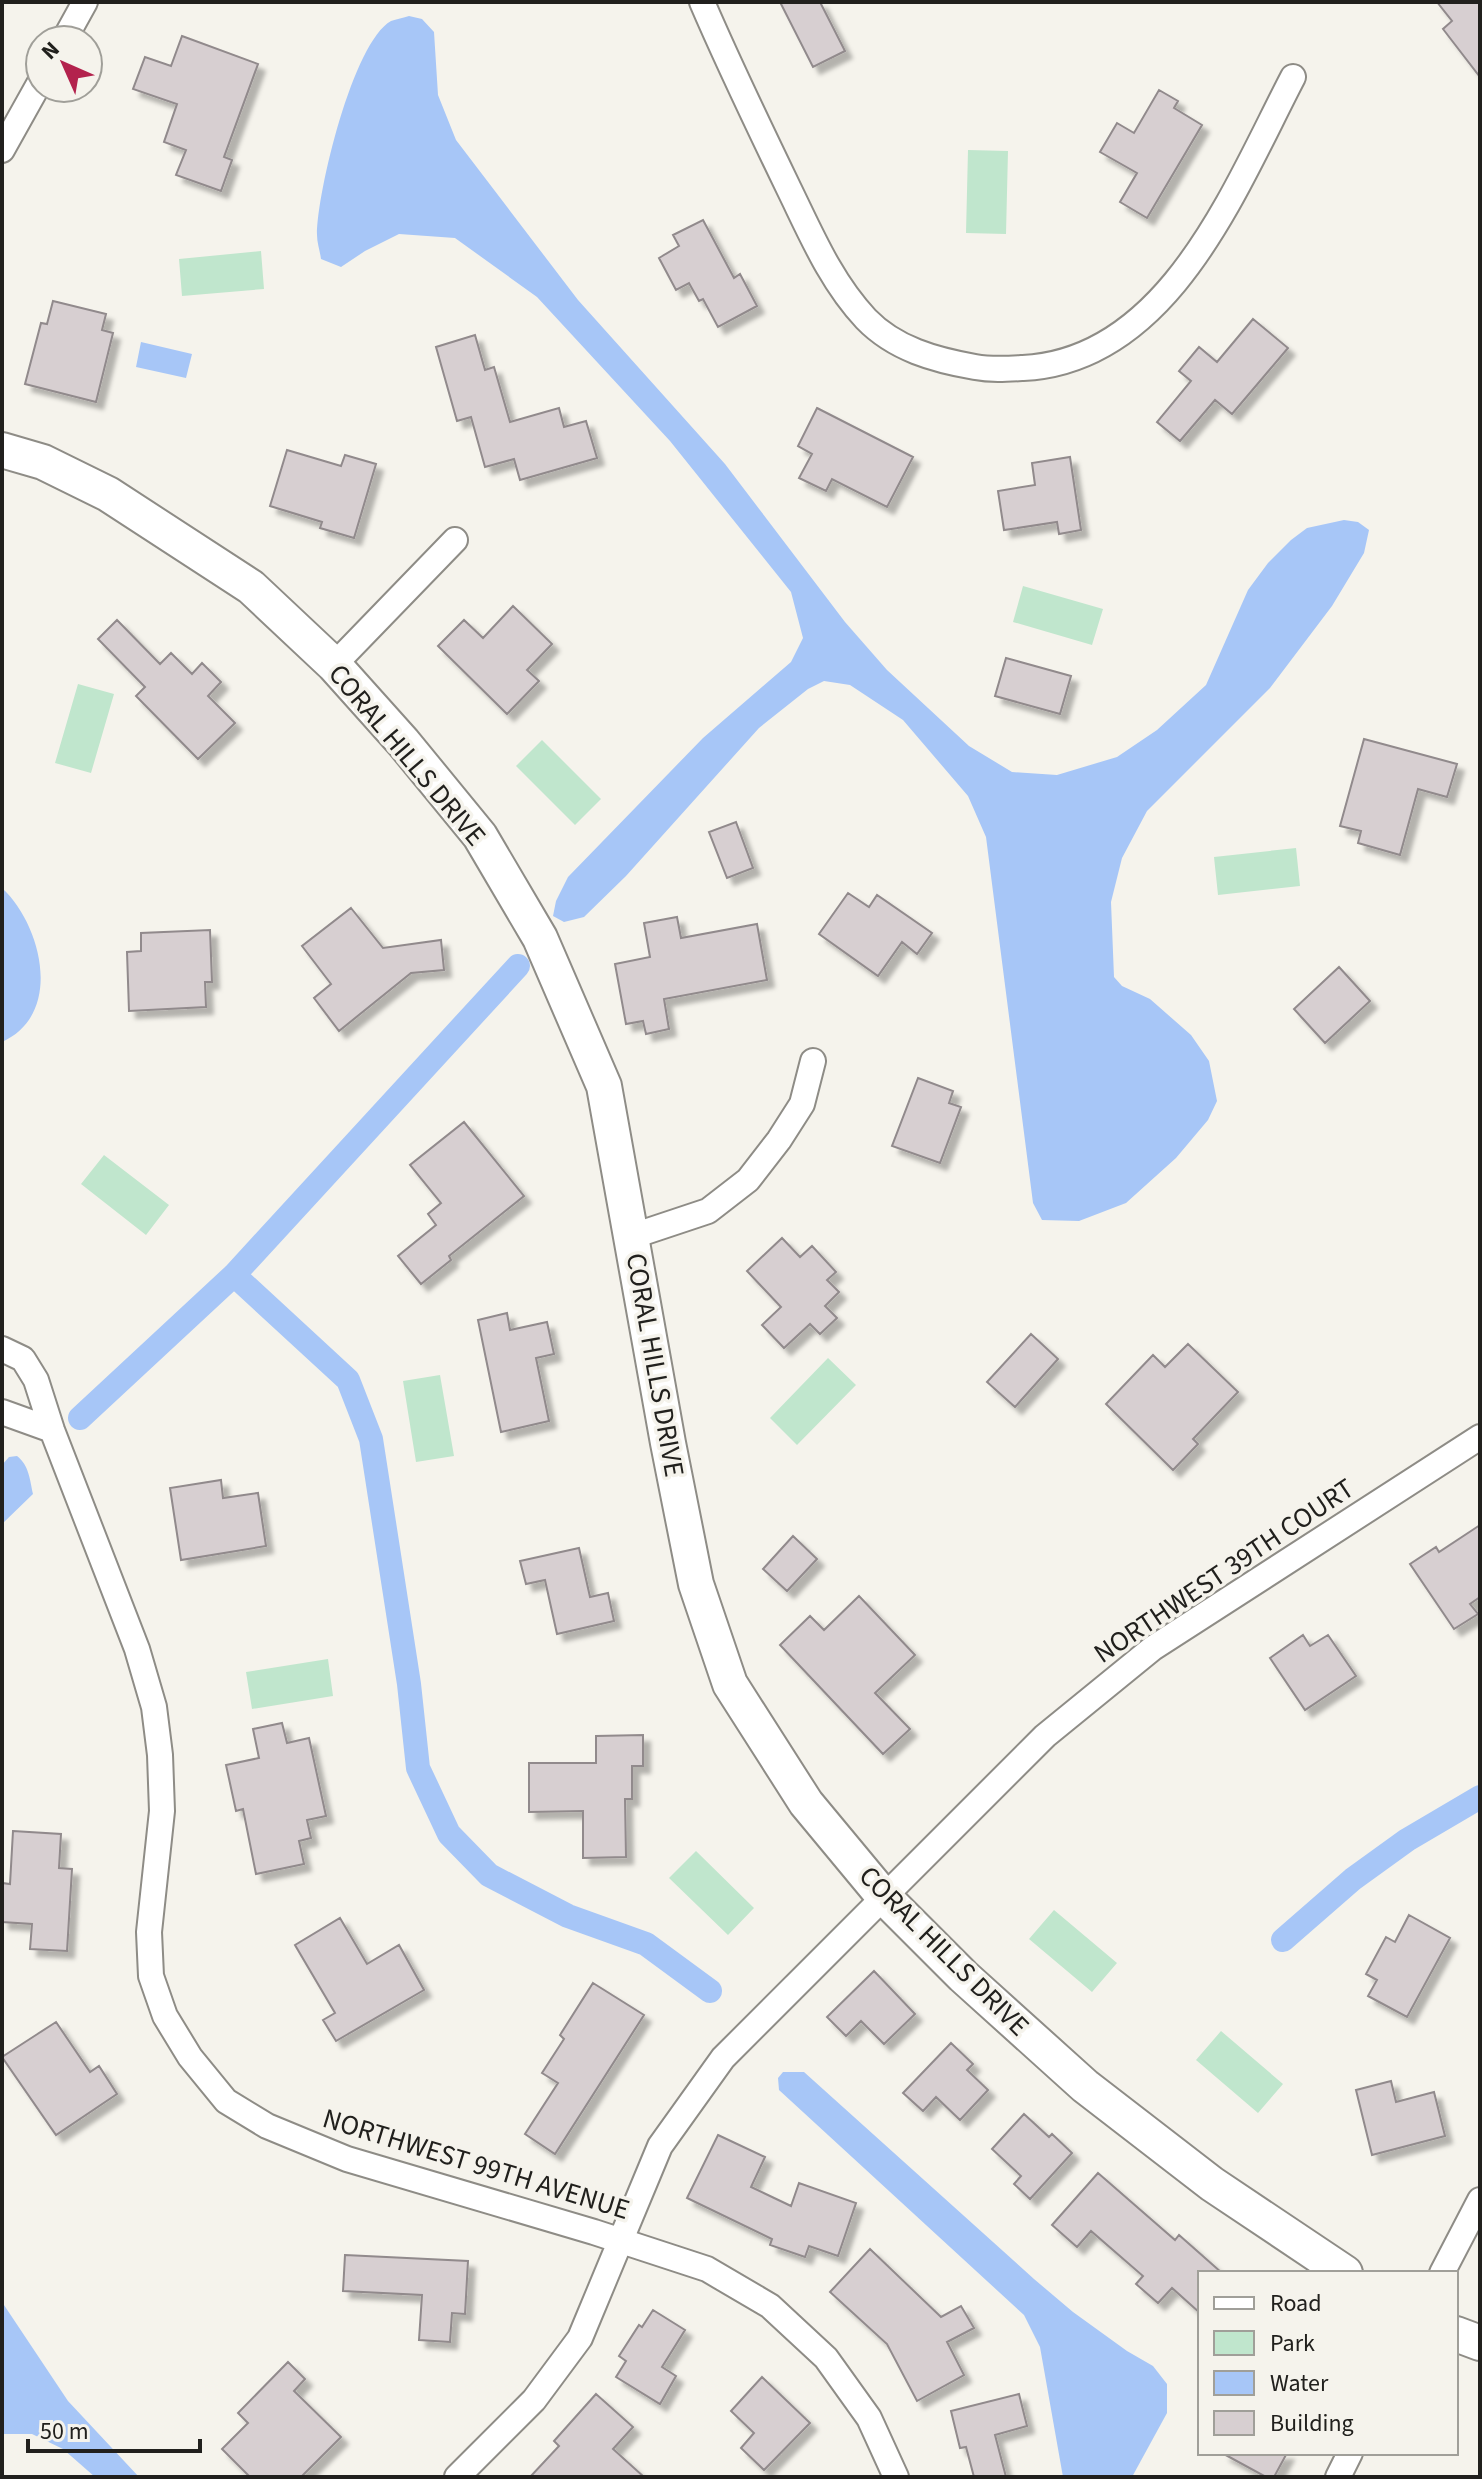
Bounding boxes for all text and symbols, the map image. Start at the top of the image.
north arrow [24,24,104,104]
text: N [34,34,67,67]
street label: CORAL HILLS DRIVE [319,655,495,855]
street label: CORAL HILLS DRIVE [616,1250,694,1480]
street label: NORTHWEST 39TH COURT [1086,1469,1362,1673]
street label: CORAL HILLS DRIVE [850,1857,1038,2045]
street label: NORTHWEST 99TH AVENUE [318,2098,634,2230]
legend [1198,2271,1458,2455]
text: Road [1270,2286,1322,2321]
text: Park [1270,2326,1315,2361]
text: Water [1270,2366,1329,2401]
scale bar [28,2403,200,2453]
text: Building [1270,2406,1354,2441]
text: 50 m [40,2414,89,2449]

